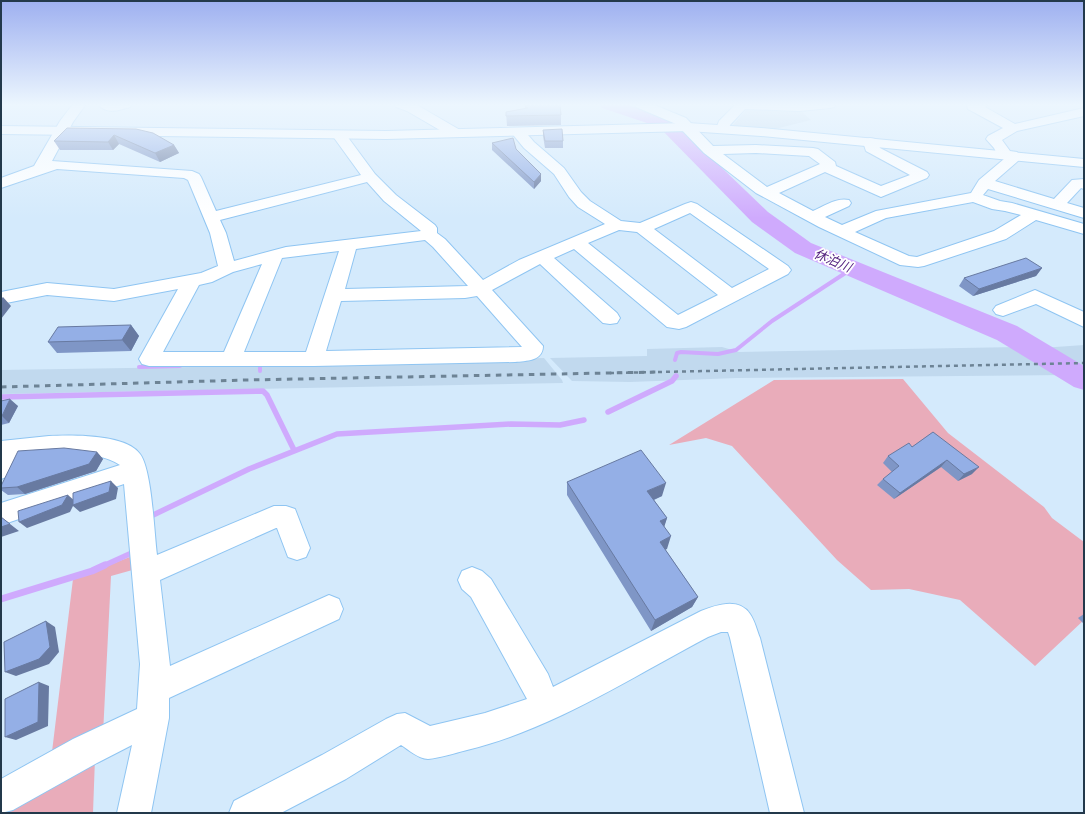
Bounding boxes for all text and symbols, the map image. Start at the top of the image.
water label: 休泊川 [812,245,856,277]

